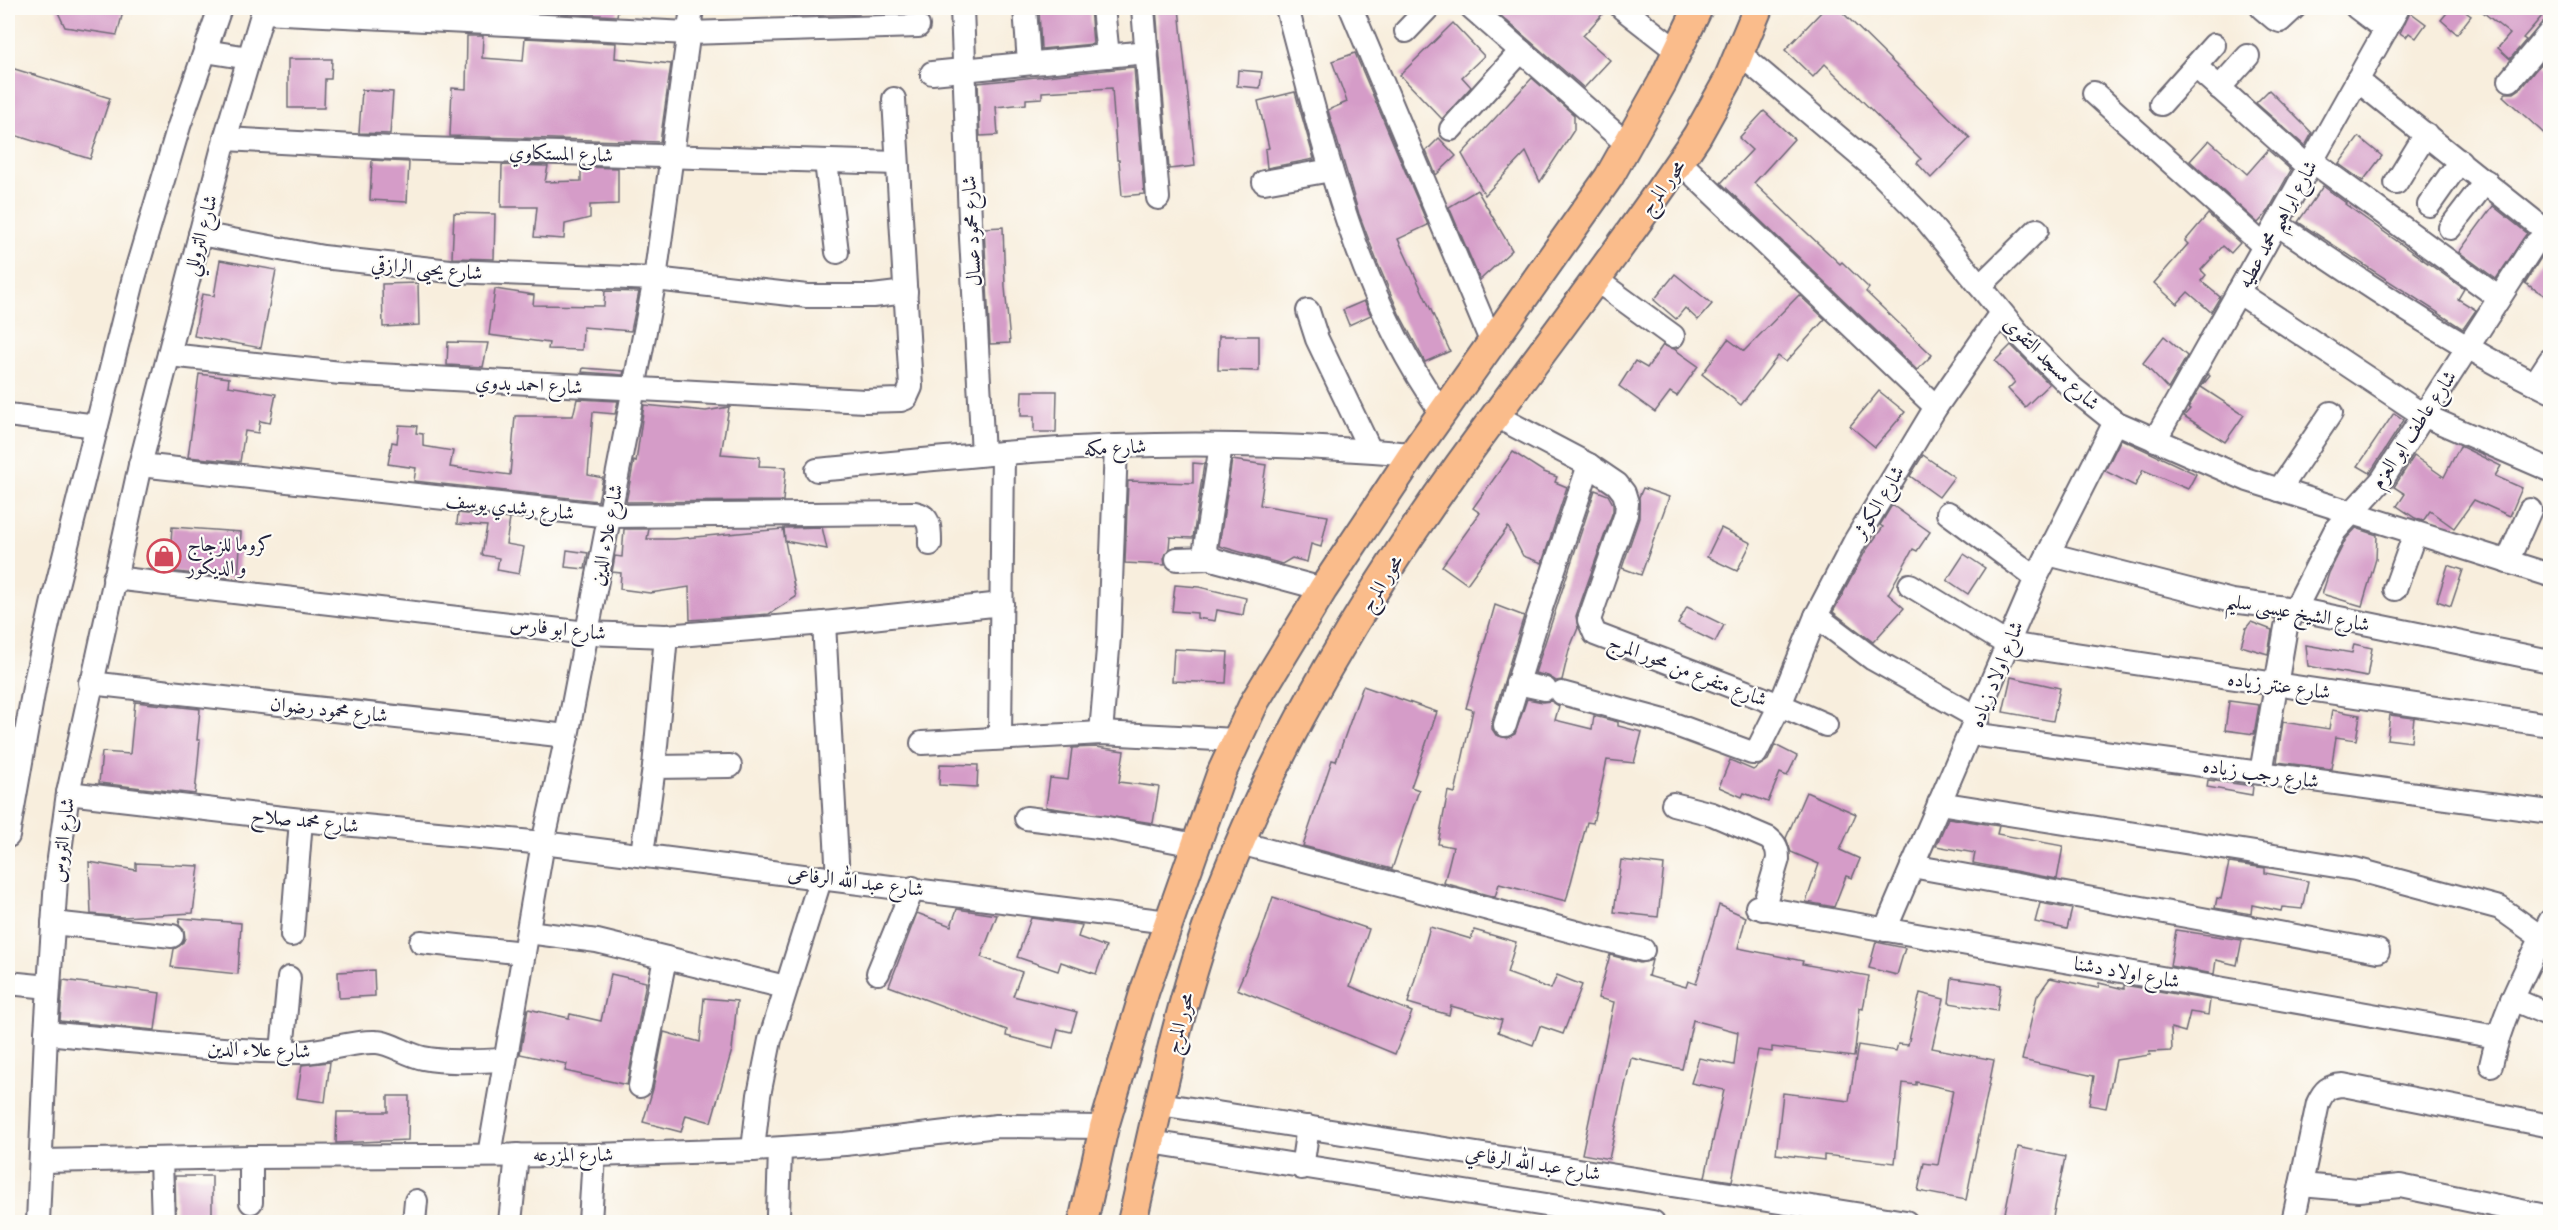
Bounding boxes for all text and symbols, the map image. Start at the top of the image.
street label: شارع المستكاوي [508,139,613,173]
street label: محور المرج [1634,155,1695,223]
street label: شارع ابراهيم محمد عطيه [2232,156,2329,296]
street label: شارع محمود عسال [956,175,992,287]
street label: شارع التروللي [178,192,230,280]
street label: شارع يحيى الرازقي [370,251,484,291]
street label: شارع مسجد التقوى [1995,311,2105,419]
street label: شارع عاطف ابو العزم [2365,365,2466,496]
street label: شارع احمد بدوي [474,369,583,405]
street label: شارع مكه [1083,433,1147,467]
street label: شارع الكوثر [1846,461,1914,548]
street label: شارع علاء الدين [584,482,634,589]
street label: شارع رشدي يوسف [444,487,576,531]
place label: كروما للزجاج و الديكور [185,532,273,580]
shop icon: كروما للزجاج و الديكور [146,538,182,574]
street label: محور المرج [1354,550,1413,619]
street label: شارع الشيخ عيسى سليم [2223,588,2372,644]
street label: شارع ابو فارس [508,611,607,651]
street label: شارع اولاد زياده [1964,617,2034,733]
street label: شارع متفرع من محور المرج [1603,629,1771,717]
street label: شارع عنتر زياده [2225,666,2332,710]
street label: شارع محمود رضوان [268,691,389,733]
street label: شارع رجب زياده [2201,753,2321,799]
street label: شارع التروس [45,796,85,885]
street label: شارع محمد صلاح [249,802,360,844]
street label: شارع عبد الله الرفاعى [786,858,926,907]
street label: شارع اولاد دشنا [2071,951,2182,999]
street label: محور المرج [1159,990,1205,1058]
street label: شارع علاء الدين [207,1035,311,1069]
street label: شارع عبد الله الرفاعي [1463,1137,1603,1191]
street label: شارع المزرعه [533,1142,613,1172]

